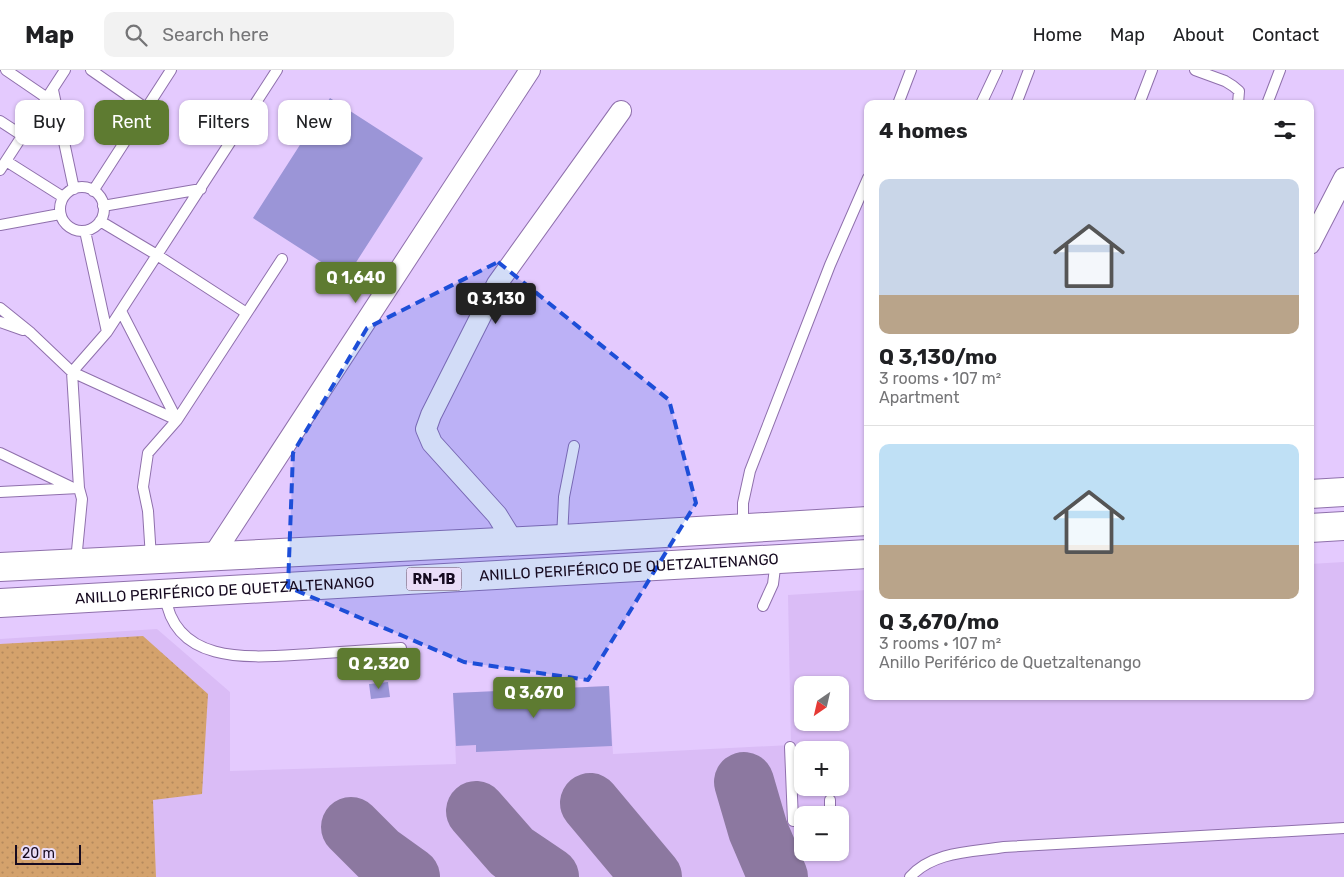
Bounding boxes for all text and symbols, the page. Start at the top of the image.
search box [104,12,454,57]
text: Map [25,21,74,49]
icon: search [122,21,150,49]
text: Search here [162,23,269,46]
text: Home [1033,24,1082,46]
text: Map [1110,24,1145,46]
text: About [1173,24,1224,46]
text: Contact [1252,24,1319,46]
chip: Buy [15,100,84,145]
chip: Rent [94,100,169,145]
chip: Filters [179,100,268,145]
chip: New [278,100,351,145]
icon: filters [1271,116,1299,144]
text: 4 homes [879,118,968,143]
icon: home [1044,211,1134,301]
pin: Q 1,640 [310,262,402,304]
text: Q 1,640 [326,268,386,287]
pin: Q 3,130 [450,282,542,325]
text: Q 3,130 [467,289,525,308]
text: Q 3,130/mo [879,344,997,369]
text: 3 rooms · 107 m² [879,369,1001,388]
text: Apartment [879,388,959,407]
icon: home [1044,477,1134,567]
street label: ANILLO PERIFÉRICO DE QUETZALTENANGO [479,550,779,585]
road number: RN-1B [406,568,462,590]
street label: ANILLO PERIFÉRICO DE QUETZALTENANGO [74,573,375,608]
text: Q 3,670/mo [879,609,999,634]
text: 3 rooms · 107 m² [879,634,1001,653]
pin: Q 2,320 [333,648,425,690]
text: Anillo Periférico de Quetzaltenango [879,653,1141,672]
text: Q 2,320 [348,654,410,673]
pin: Q 3,670 [488,676,580,719]
north arrow [794,676,849,731]
map controls [794,676,849,861]
text: Q 3,670 [504,683,564,702]
button: + [794,741,849,796]
button: − [794,806,849,861]
scale bar [15,842,81,865]
text: 20 m [22,845,55,862]

